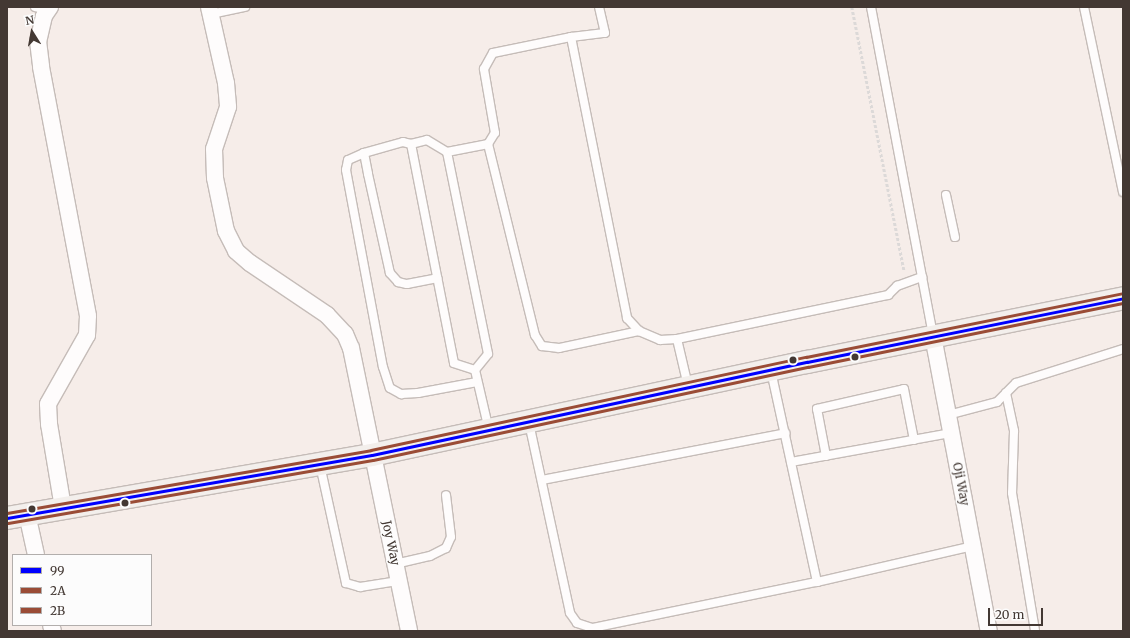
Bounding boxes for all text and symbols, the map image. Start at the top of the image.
north arrow [12,12,52,52]
text: N [24,13,35,28]
unlabelled marker [850,352,860,362]
unlabelled marker [788,355,798,365]
street label: Oji Way [950,461,972,507]
unlabelled marker [120,498,130,508]
unlabelled marker [27,504,37,514]
street label: Joy Way [379,519,403,567]
legend [12,554,152,626]
text: 99 [50,563,65,578]
text: 2A [50,583,66,598]
scale bar [990,600,1045,626]
text: 2B [50,603,65,618]
text: 20 m [995,607,1024,622]

